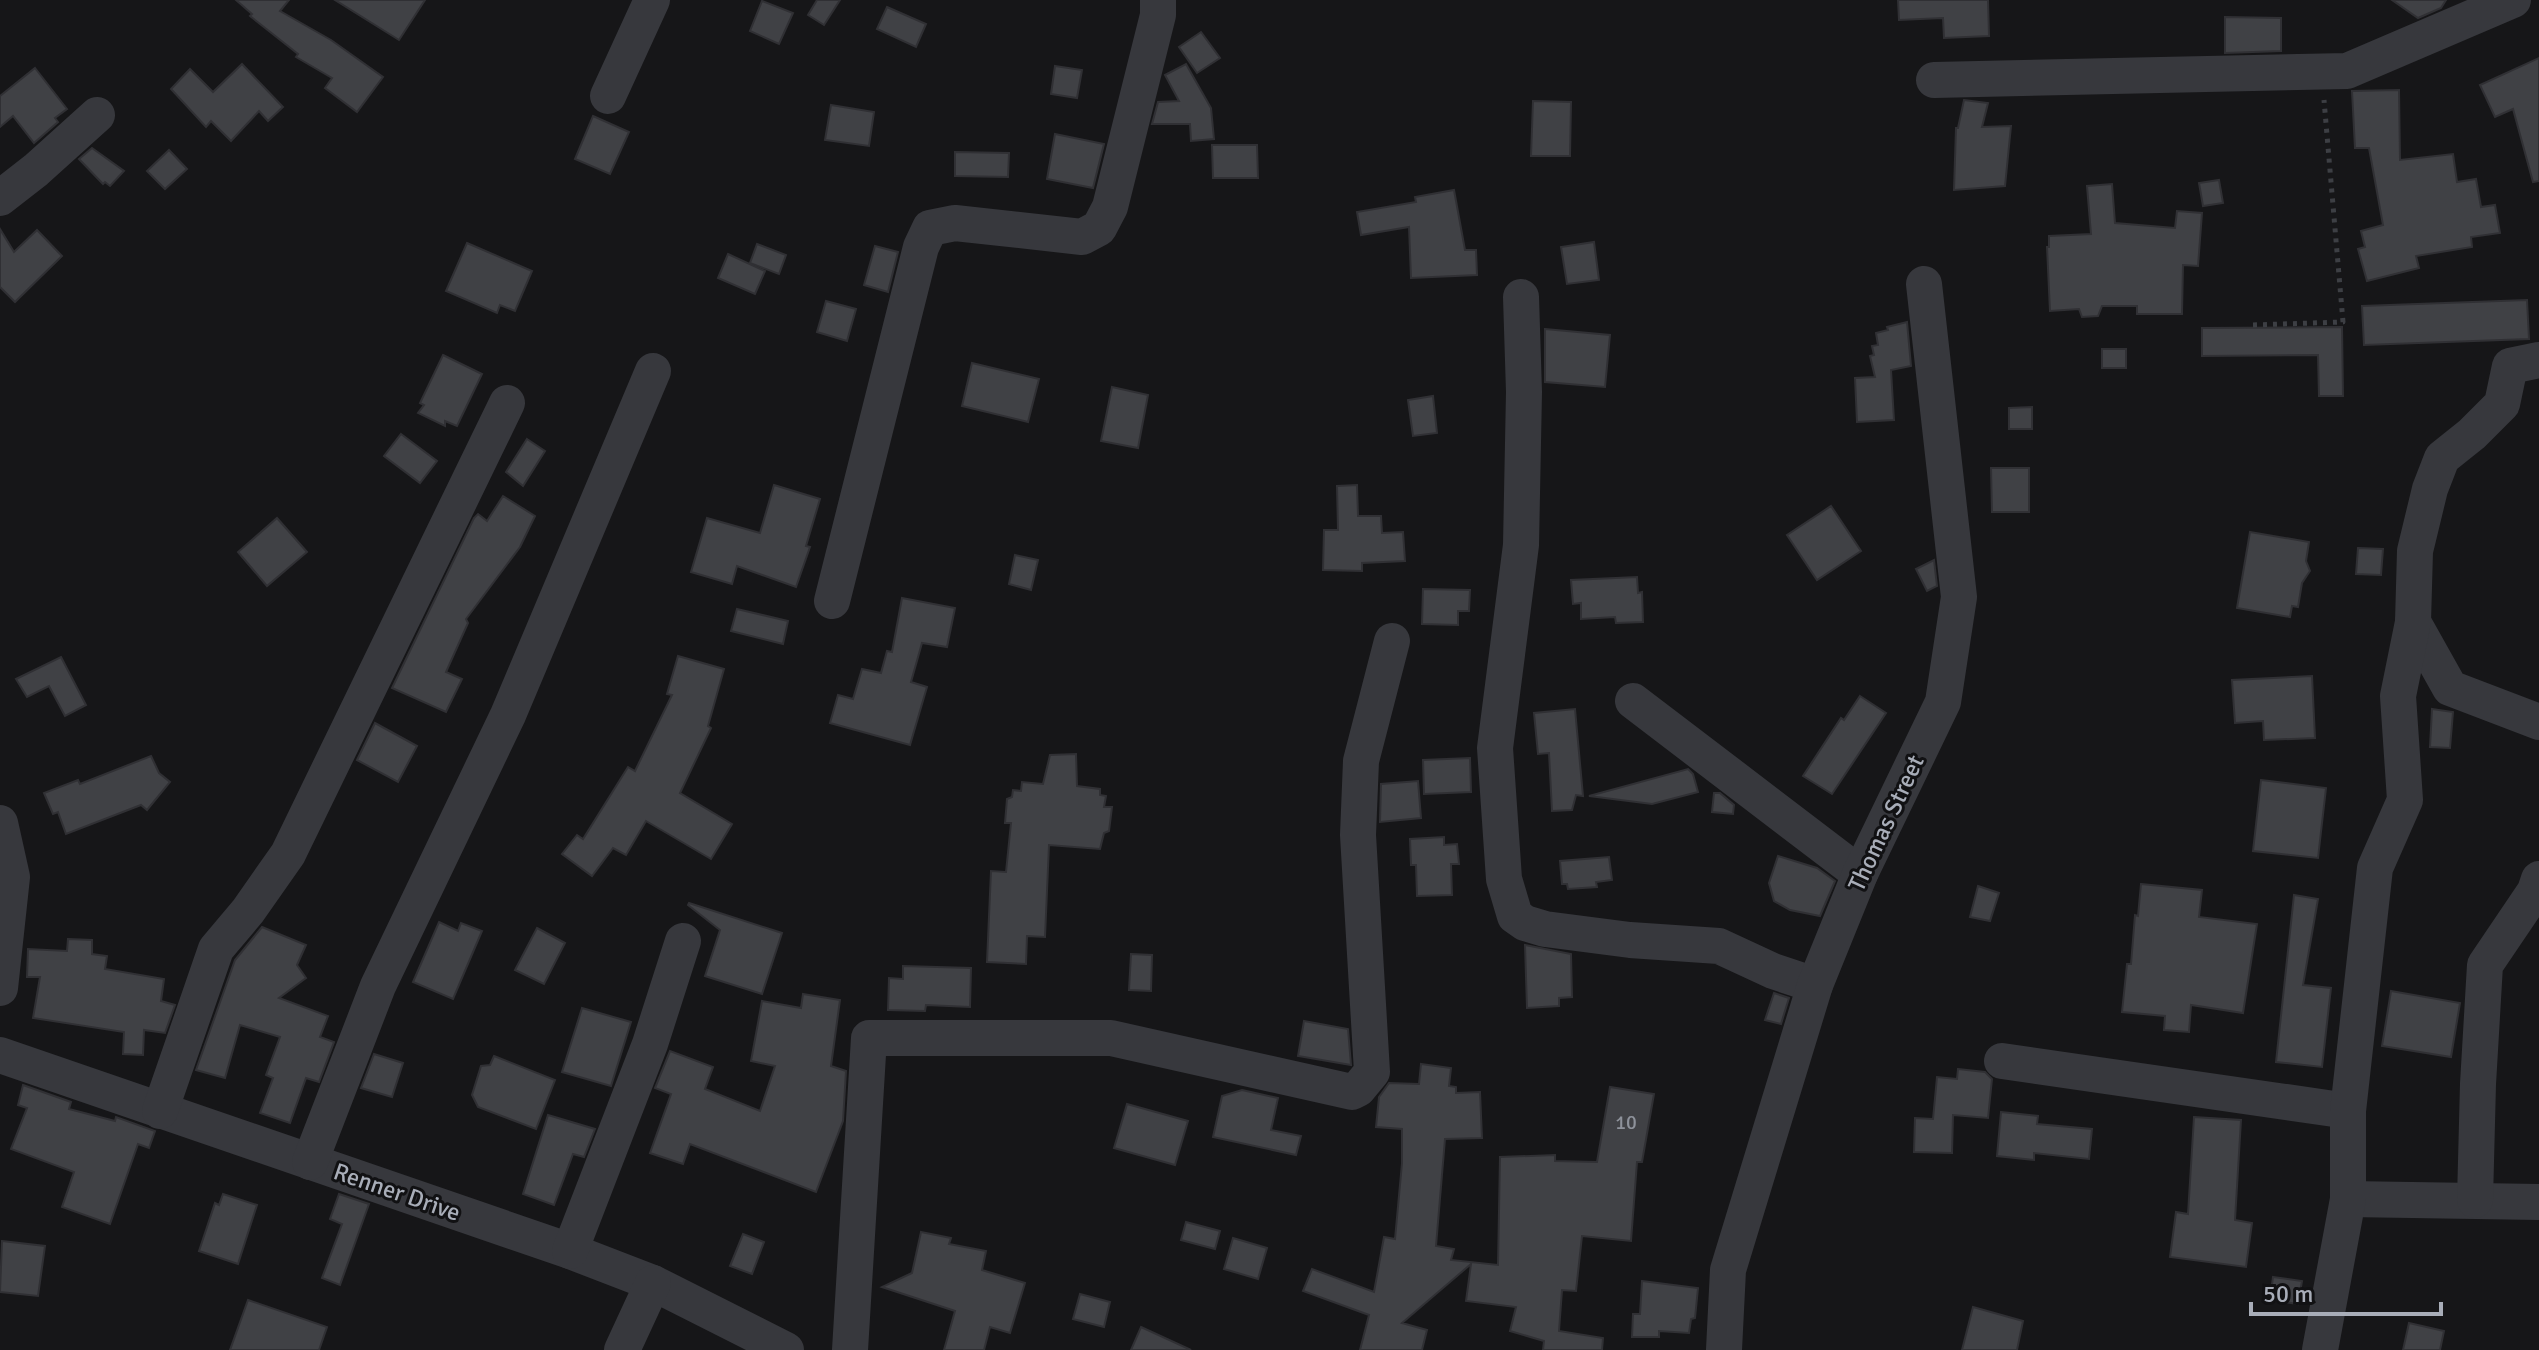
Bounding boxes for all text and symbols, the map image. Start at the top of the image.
street label: Thomas Street [1841,750,1931,896]
house number: 10 [1615,1110,1637,1135]
street label: Renner Drive [330,1156,464,1228]
scale bar [2251,1266,2441,1316]
text: 50 m [2263,1279,2313,1309]

